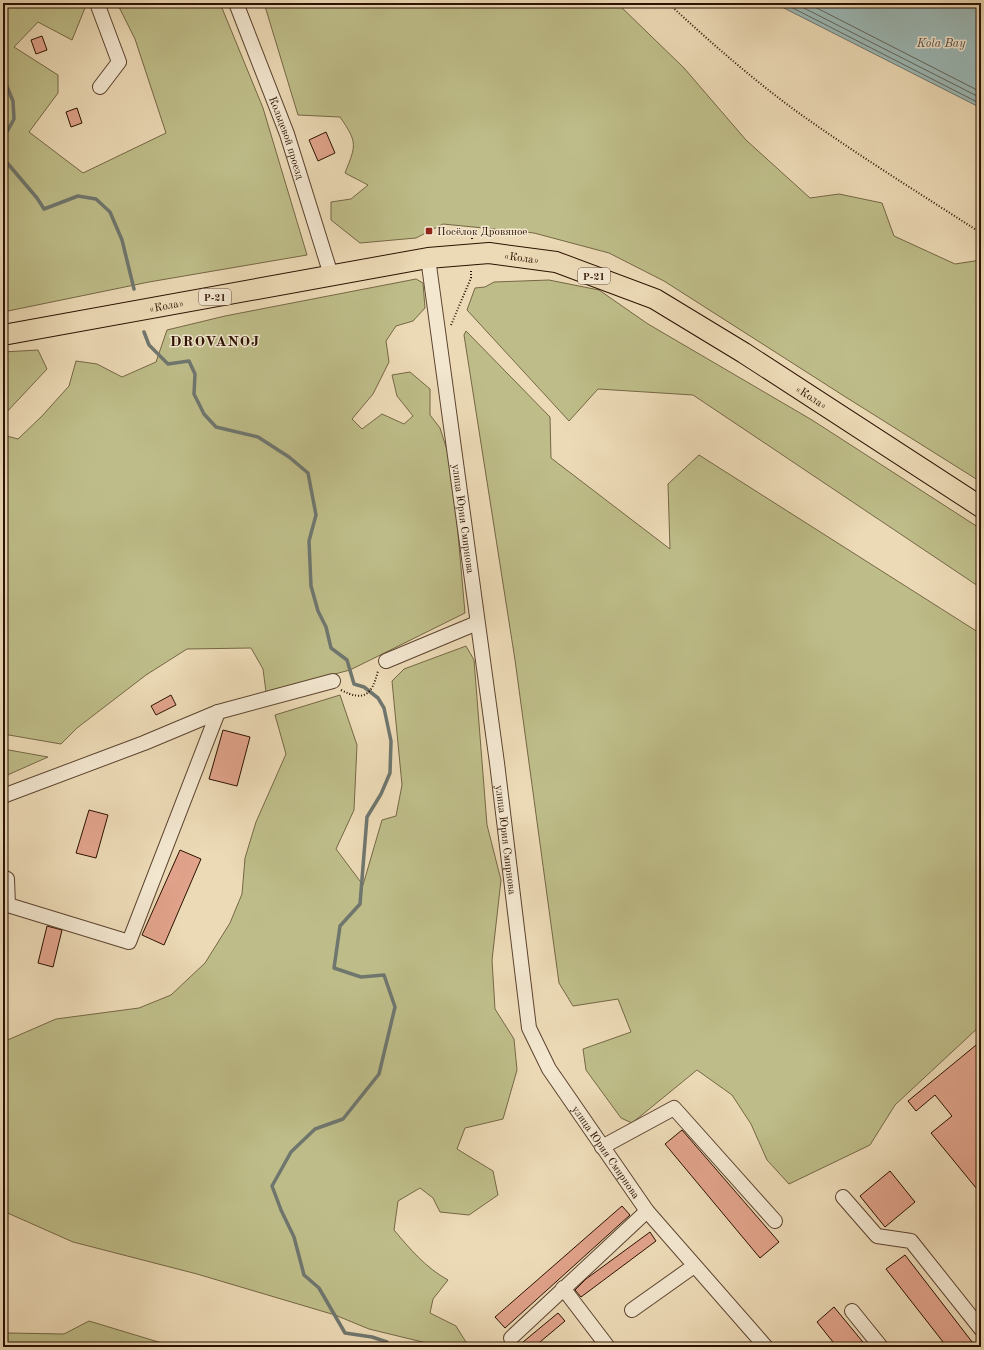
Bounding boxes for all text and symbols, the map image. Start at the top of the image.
water label: Kola Bay [916,38,966,50]
street label: Кольцевой проезд [266,95,305,181]
marker: Посёлок Дровяное [424,226,434,236]
place label: Посёлок Дровяное [437,227,527,238]
street label: «Кола» [503,251,539,267]
road number: Р-21 [578,268,610,284]
road number: Р-21 [199,289,231,305]
street label: «Кола» [148,298,185,315]
district label: DROVANOJ [170,335,260,350]
street label: «Кола» [793,384,828,412]
street label: улица Юрия Смирнова [449,463,475,575]
street label: улица Юрия Смирнова [493,785,517,896]
street label: улица Юрия Смирнова [569,1104,641,1202]

